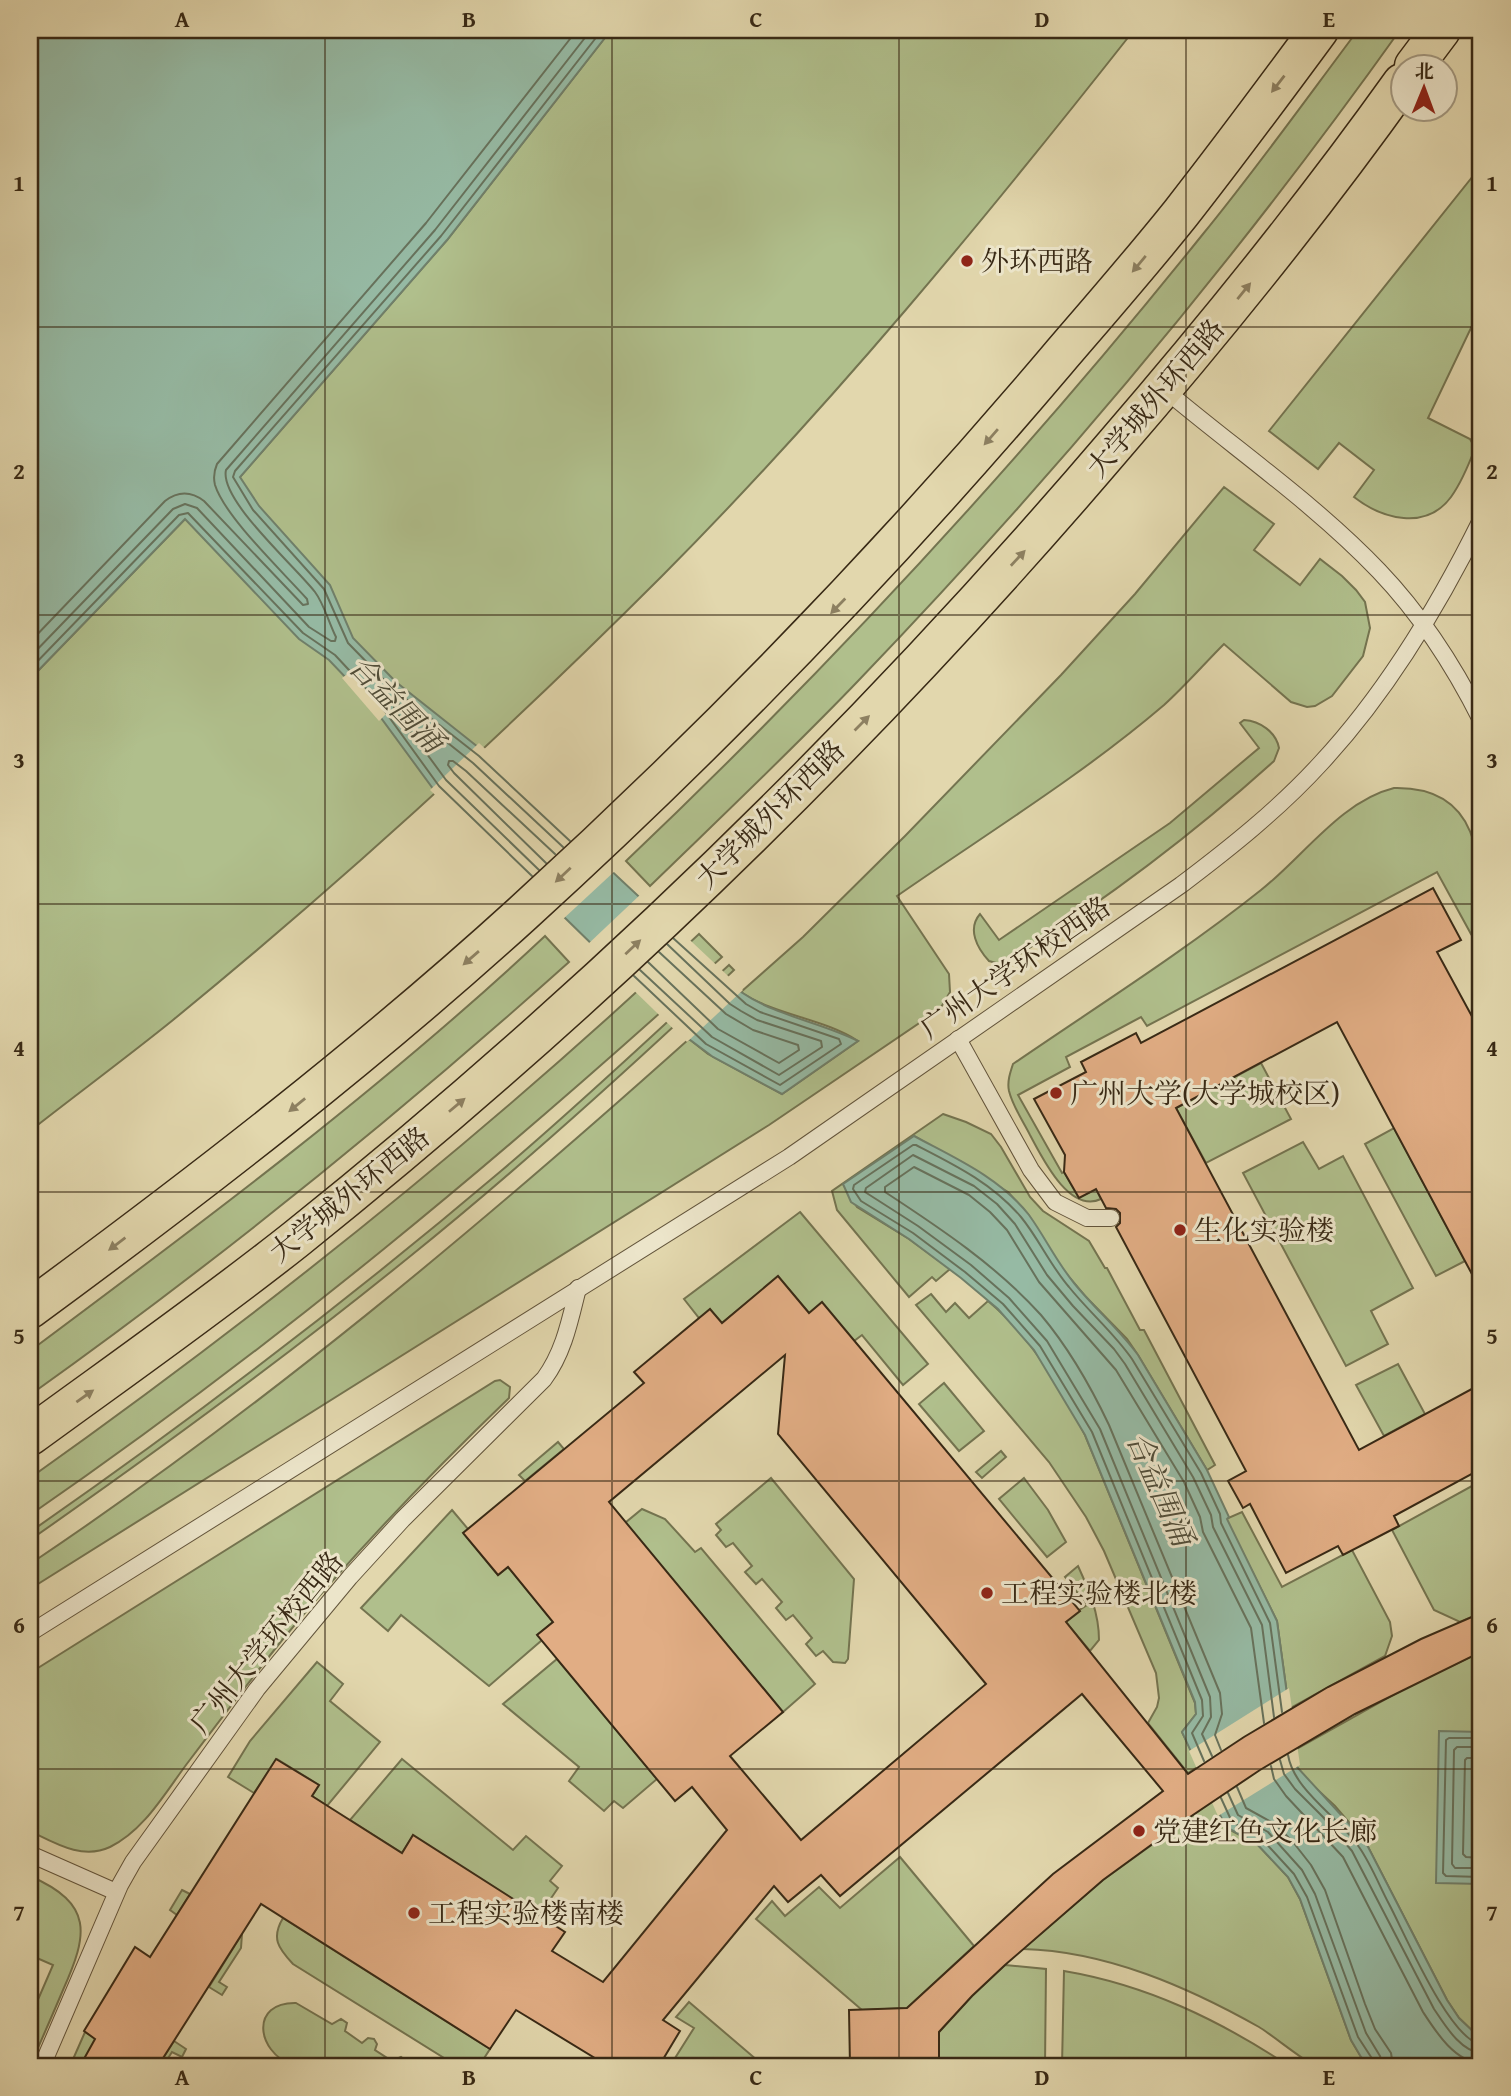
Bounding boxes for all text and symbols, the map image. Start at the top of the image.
text: A [175,2,190,35]
text: B [462,2,476,35]
text: C [749,2,763,35]
text: D [1035,2,1050,35]
text: E [1323,2,1335,35]
north arrow [1388,52,1458,122]
text: 北 [1415,57,1434,85]
one-way arrow [1271,75,1285,94]
text: 1 [13,166,25,199]
text: 1 [1486,166,1498,199]
place label: 外环西路 [981,240,1093,281]
marker: 外环西路 [959,253,975,269]
one-way arrow [1131,255,1146,273]
one-way arrow [1237,282,1252,300]
street label: 大学城外环西路 [1076,309,1233,486]
one-way arrow [984,429,999,446]
text: 2 [13,454,25,487]
text: 2 [1486,454,1498,487]
one-way arrow [1010,549,1026,567]
one-way arrow [831,597,847,614]
water label: 合益围涌 [339,645,456,764]
one-way arrow [854,715,871,732]
street label: 大学城外环西路 [686,730,853,897]
text: 3 [13,743,25,776]
text: 3 [1486,743,1498,776]
one-way arrow [555,867,572,883]
street label: 广州大学环校西路 [911,886,1118,1048]
one-way arrow [624,939,642,955]
one-way arrow [462,950,480,966]
text: 4 [13,1031,25,1064]
text: 4 [1486,1031,1498,1064]
place label: 广州大学(大学城校区) [1070,1072,1340,1113]
marker: 广州大学(大学城校区) [1048,1085,1064,1101]
one-way arrow [289,1097,306,1112]
one-way arrow [449,1098,466,1113]
street label: 大学城外环西路 [260,1116,438,1271]
place label: 生化实验楼 [1194,1209,1334,1250]
marker: 生化实验楼 [1172,1222,1188,1238]
one-way arrow [108,1237,126,1251]
text: 5 [13,1319,25,1352]
text: 5 [1486,1319,1498,1352]
one-way arrow [76,1389,94,1403]
water label: 合益围涌 [1116,1425,1207,1555]
street label: 广州大学环校西路 [179,1542,352,1742]
place label: 工程实验楼北楼 [1001,1572,1197,1613]
marker: 工程实验楼北楼 [979,1585,995,1601]
text: 6 [13,1608,25,1641]
text: 6 [1486,1608,1498,1641]
place label: 党建红色文化长廊 [1153,1810,1377,1851]
marker: 党建红色文化长廊 [1131,1823,1147,1839]
place label: 工程实验楼南楼 [428,1892,624,1933]
text: 7 [13,1896,25,1929]
text: 7 [1486,1896,1498,1929]
marker: 工程实验楼南楼 [406,1905,422,1921]
text: A [175,2060,190,2093]
text: B [462,2060,476,2093]
text: C [749,2060,763,2093]
text: D [1035,2060,1050,2093]
text: E [1323,2060,1335,2093]

